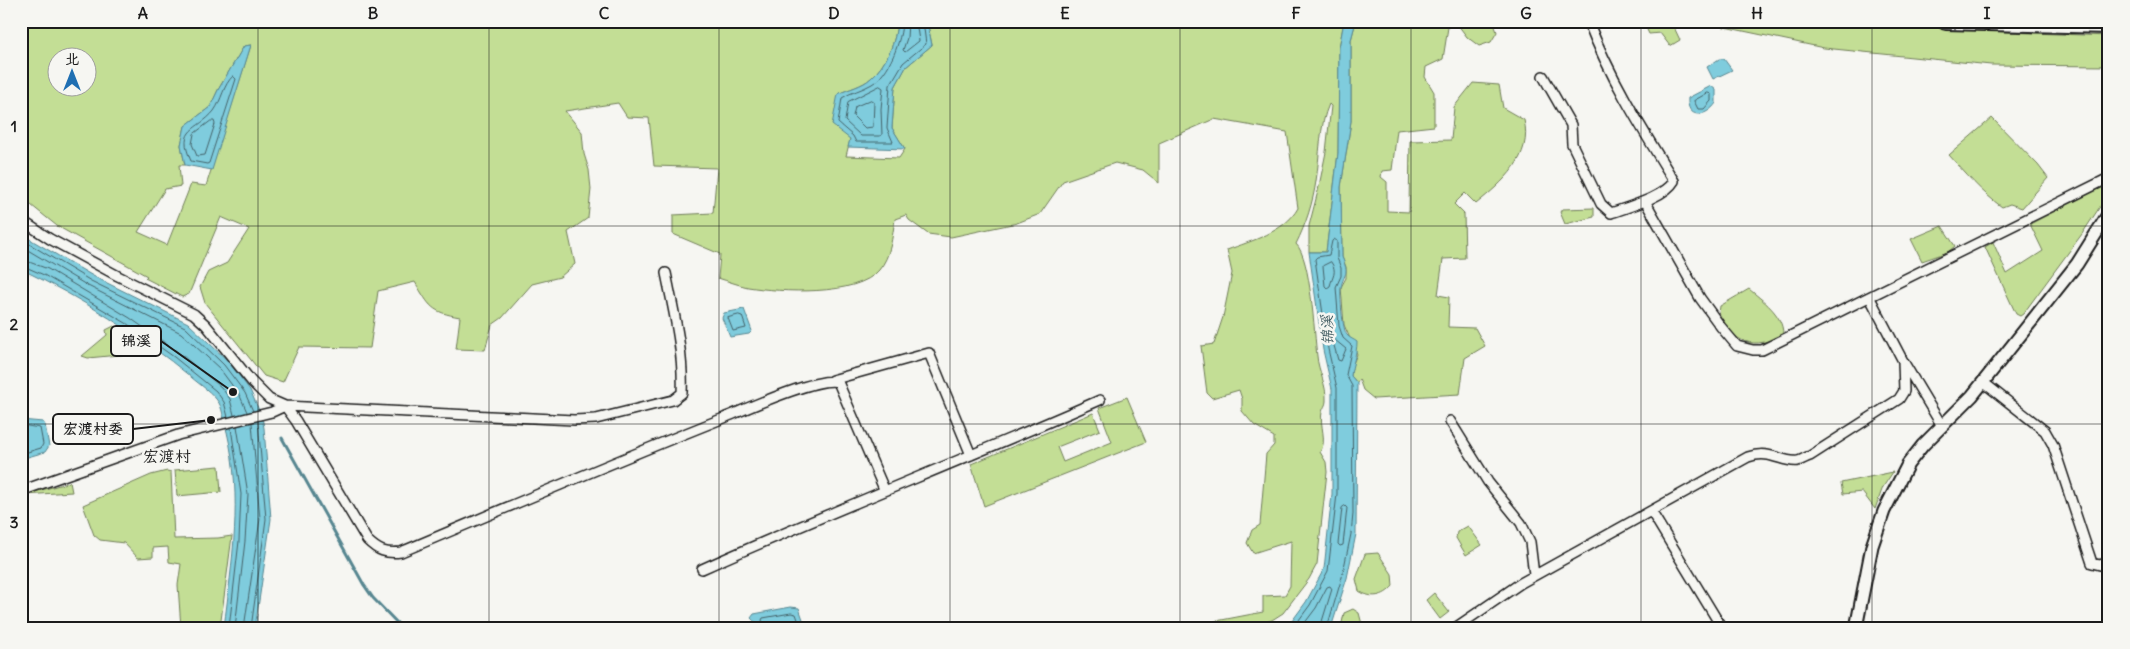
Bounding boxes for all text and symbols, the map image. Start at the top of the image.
text: A [138,3,148,23]
text: B [368,3,379,23]
text: C [599,3,610,23]
text: D [828,3,840,23]
text: E [1060,3,1070,23]
text: F [1291,3,1301,23]
text: G [1520,3,1532,23]
text: H [1751,3,1763,23]
text: I [1984,3,1991,23]
north arrow [48,48,98,98]
text: 北 [65,50,79,68]
text: 1 [11,116,17,136]
text: 2 [10,314,19,334]
water label: 锦溪 [1317,314,1337,345]
callout: 锦溪 [111,326,161,356]
text: 锦溪 [121,331,151,350]
callout: 宏渡村委 [53,414,133,444]
text: 宏渡村委 [63,419,123,438]
district label: 宏渡村 [143,446,191,466]
text: 3 [9,512,19,532]

